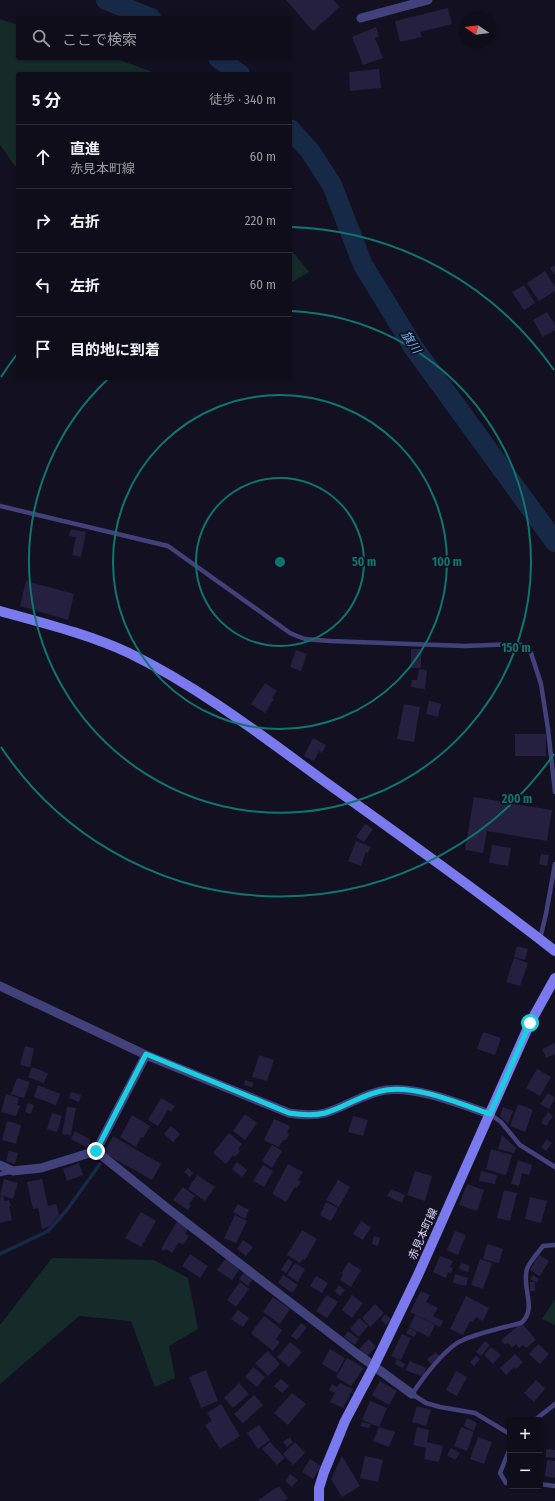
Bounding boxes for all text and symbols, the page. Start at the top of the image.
north arrow [459,12,495,48]
search box [16,16,292,60]
icon: search [30,27,52,49]
text: ここで検索 [62,31,137,49]
text: 5 分 [32,90,61,111]
text: 徒歩 · 340 m [209,92,276,107]
text: 直進 [70,140,100,158]
icon: ahead [32,146,54,168]
text: 60 m [250,149,276,164]
text: 赤見本町線 [70,161,135,176]
icon: right [32,210,54,232]
text: 右折 [70,213,100,231]
text: 220 m [245,213,276,228]
icon: left [32,274,54,296]
text: 左折 [70,277,100,295]
text: 60 m [250,277,276,292]
water label: 旗川 [399,328,424,358]
icon: arrive [32,338,54,360]
text: 目的地に到着 [70,341,160,359]
centre of rings [273,555,287,569]
text: 50 m [352,555,376,569]
text: 100 m [432,555,462,569]
text: 150 m [501,641,531,655]
text: 200 m [501,792,532,806]
route start [521,1014,539,1032]
route end [87,1142,105,1160]
street label: 赤見本町線 [406,1206,440,1262]
map controls [507,1417,543,1489]
button: + [507,1417,543,1453]
button: − [507,1453,543,1489]

